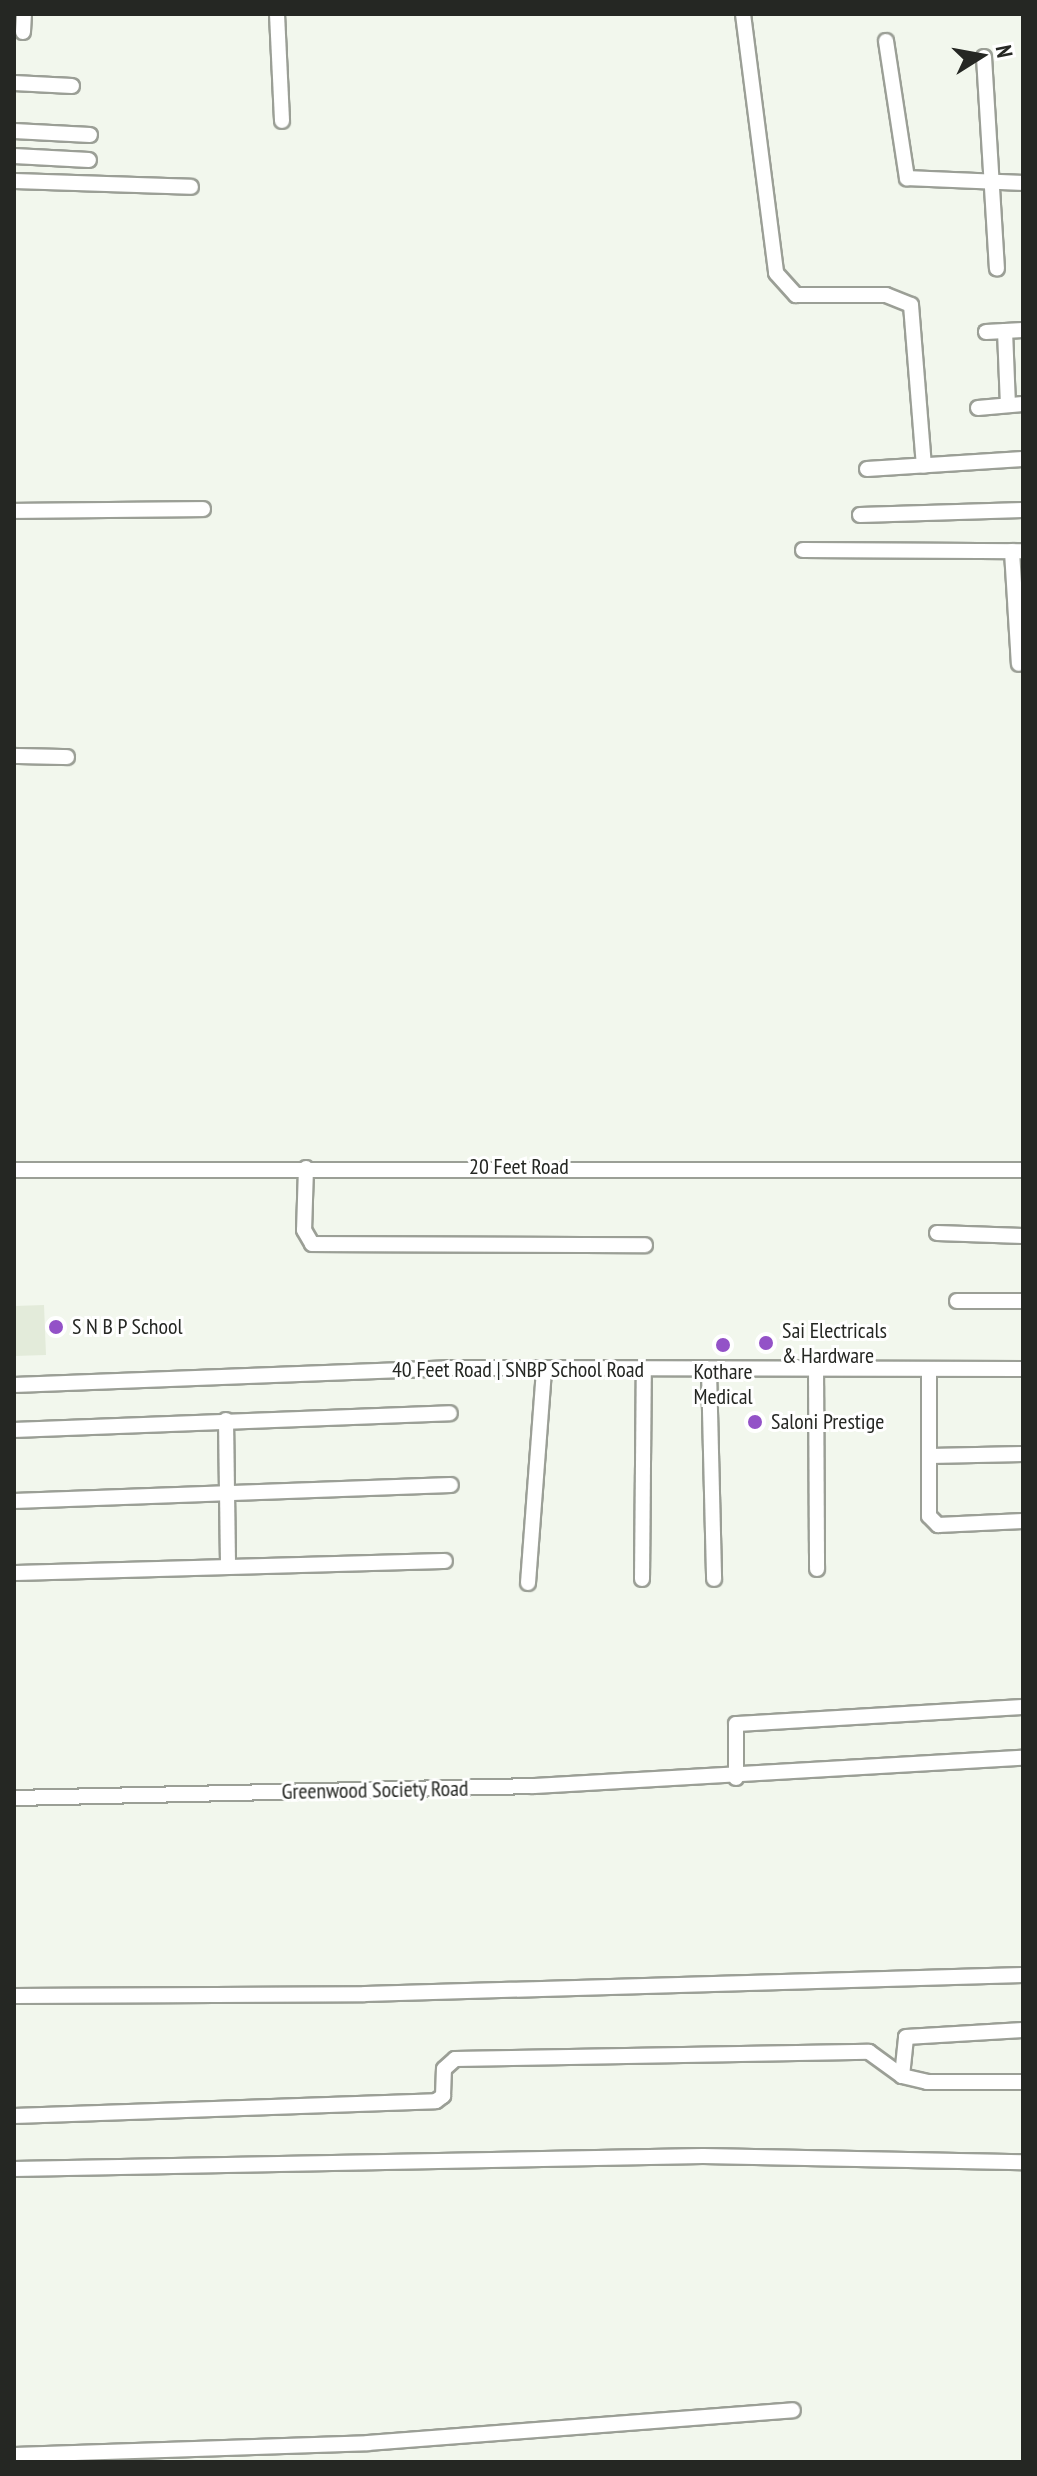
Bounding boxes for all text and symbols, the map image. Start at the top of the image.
north arrow [941,16,1021,96]
text: N [990,43,1019,60]
street label: 20 Feet Road [469,1154,569,1180]
place label: S N B P School [72,1314,183,1340]
place label: Sai Electricals & Hardware [782,1317,887,1368]
marker: S N B P School [47,1318,65,1336]
marker: Sai Electricals & Hardware [757,1334,775,1352]
marker: Kothare Medical [714,1336,732,1354]
street label: 40 Feet Road | SNBP School Road [392,1357,644,1383]
place label: Kothare Medical [693,1358,753,1410]
place label: Saloni Prestige [771,1409,884,1435]
marker: Saloni Prestige [746,1413,764,1431]
street label: Greenwood Society Road [281,1775,469,1805]

